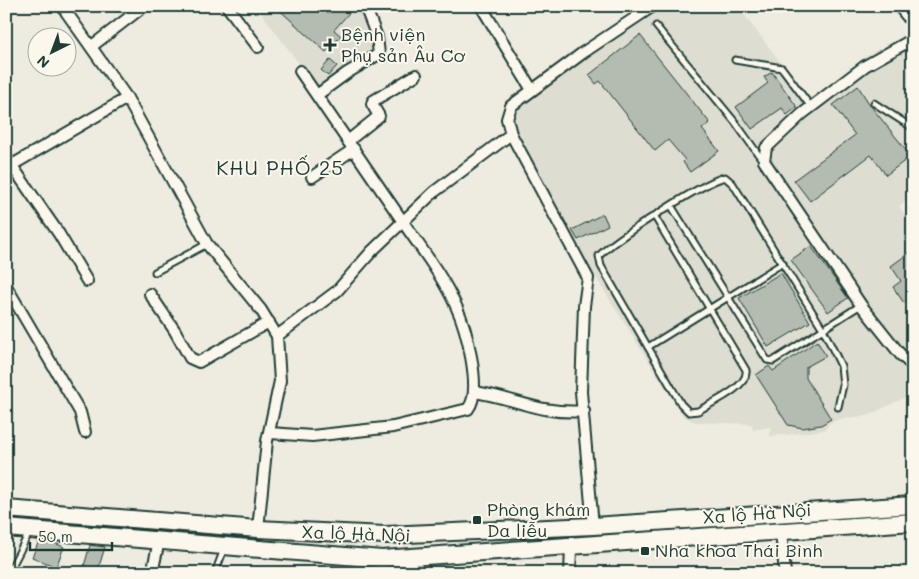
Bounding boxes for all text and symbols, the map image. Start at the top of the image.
place label: Bệnh viện Phụ sản Âu Cơ [341,22,466,67]
north arrow [28,28,78,78]
marker: Bệnh viện Phụ sản Âu Cơ [323,38,337,52]
text: N [33,51,53,73]
district label: KHU PHỐ 25 [216,154,344,180]
place label: Phòng khám Da liễu [487,497,590,542]
street label: Xa lộ Hà Nội [702,497,812,529]
marker: Phòng khám Da liễu [471,514,483,526]
scale bar [30,519,112,551]
street label: Xa lộ Hà Nội [301,519,411,547]
text: 50 m [38,526,73,546]
place label: Nha khoa Thái Bình [655,538,822,562]
marker: Nha khoa Thái Bình [639,545,651,557]

